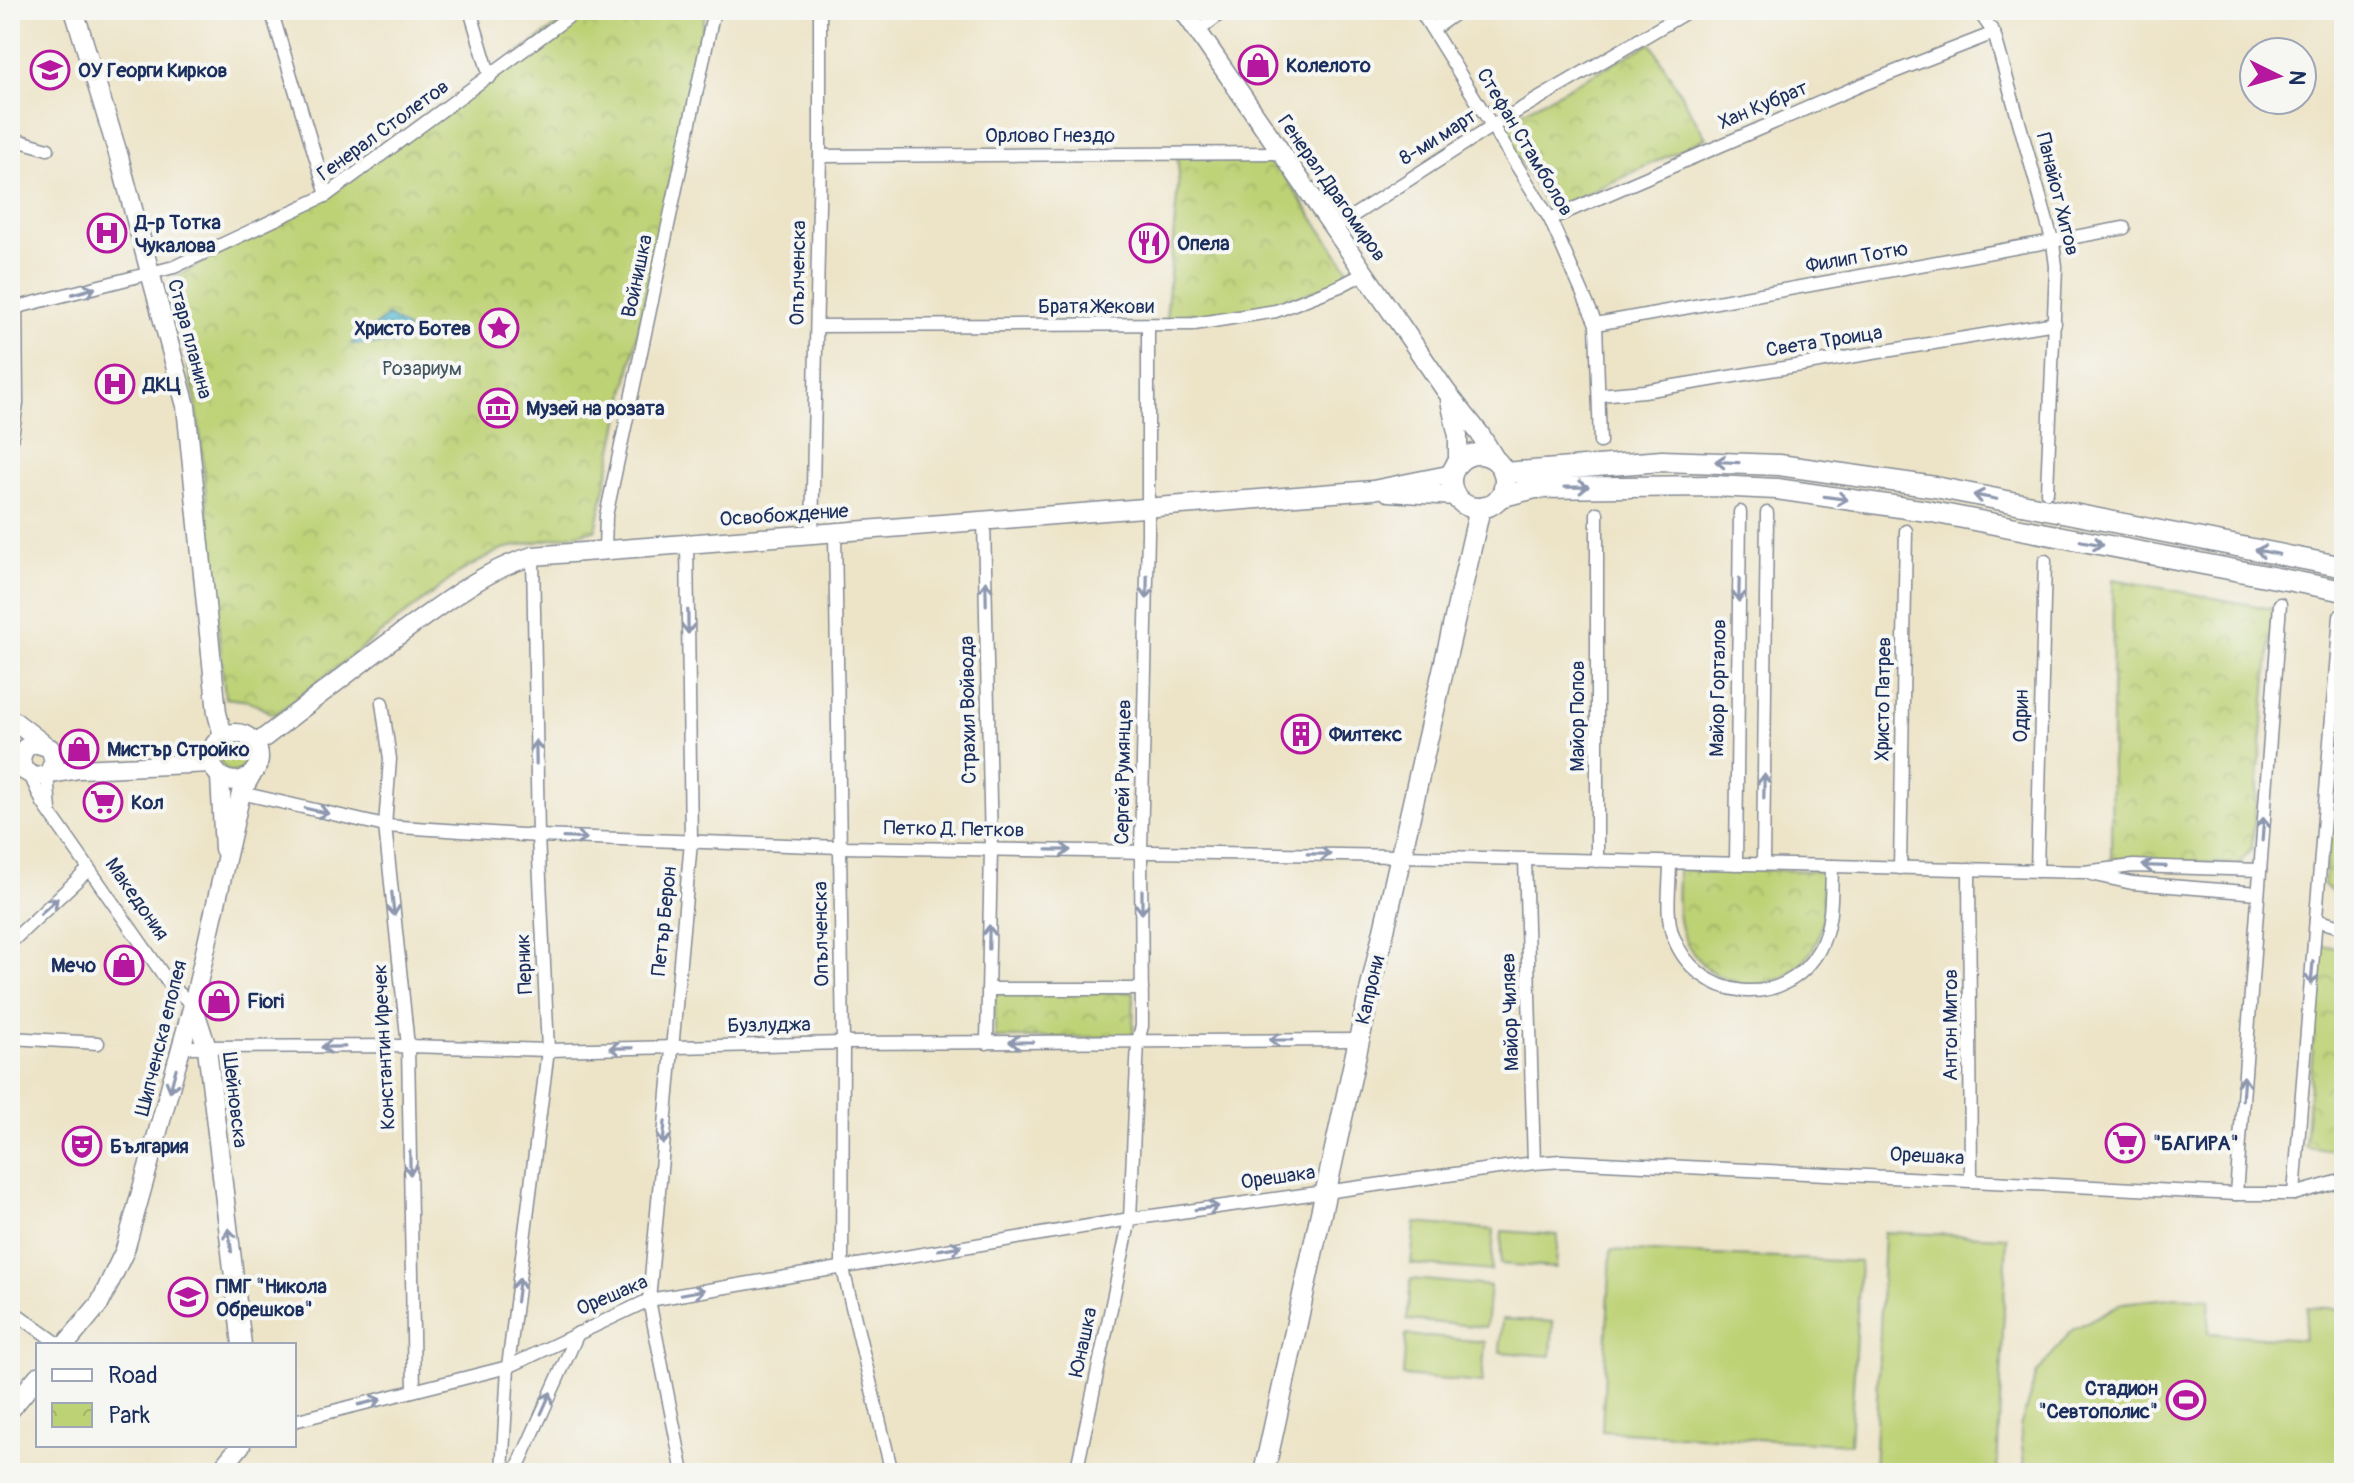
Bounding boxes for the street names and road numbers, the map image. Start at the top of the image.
street label: Стефан Стамболов [1471,64,1579,220]
street label: Генерал Столетов [312,74,454,186]
street label: Хан Кубрат [1715,75,1811,135]
street label: 8-ми март [1394,103,1482,171]
street label: Генерал Драгомиров [1272,110,1392,266]
street label: Орлово Гнездо [985,123,1115,148]
street label: Панайот Хитов [2031,130,2085,258]
street label: Опълченска [785,220,811,326]
street label: Войнишка [616,232,658,320]
street label: Филип Тотю [1804,236,1910,278]
street label: Стара планина [162,276,218,402]
street label: Братя Жекови [1038,294,1154,319]
street label: Света Троица [1764,319,1884,363]
street label: Освобождение [719,498,849,532]
street label: Майор Горталов [1704,619,1732,757]
street label: Страхил Войвода [954,636,982,784]
street label: Христо Патрев [1869,637,1897,761]
street label: Майор Попов [1565,660,1590,772]
street label: Одрин [2008,689,2034,743]
street label: Сергей Румянцев [1109,699,1137,845]
street label: Петко Д. Петков [883,815,1025,843]
street label: Македония [100,853,174,945]
street label: Петър Берон [646,865,682,977]
street label: Опълченска [808,881,834,987]
street label: Перник [510,933,538,995]
street label: Майор Чиляев [1495,952,1525,1072]
street label: Капрони [1350,953,1390,1027]
street label: Шипченска епопея [130,957,192,1119]
street label: Константин Иречек [367,963,401,1131]
street label: Антон Митов [1938,969,1963,1081]
street label: Бузлуджа [727,1012,811,1038]
street label: Шейновска [217,1051,253,1149]
street label: Орешака [1889,1142,1965,1170]
street label: Орешака [1239,1159,1317,1195]
street label: Орешака [573,1269,651,1321]
street label: Юнашка [1063,1305,1103,1379]

